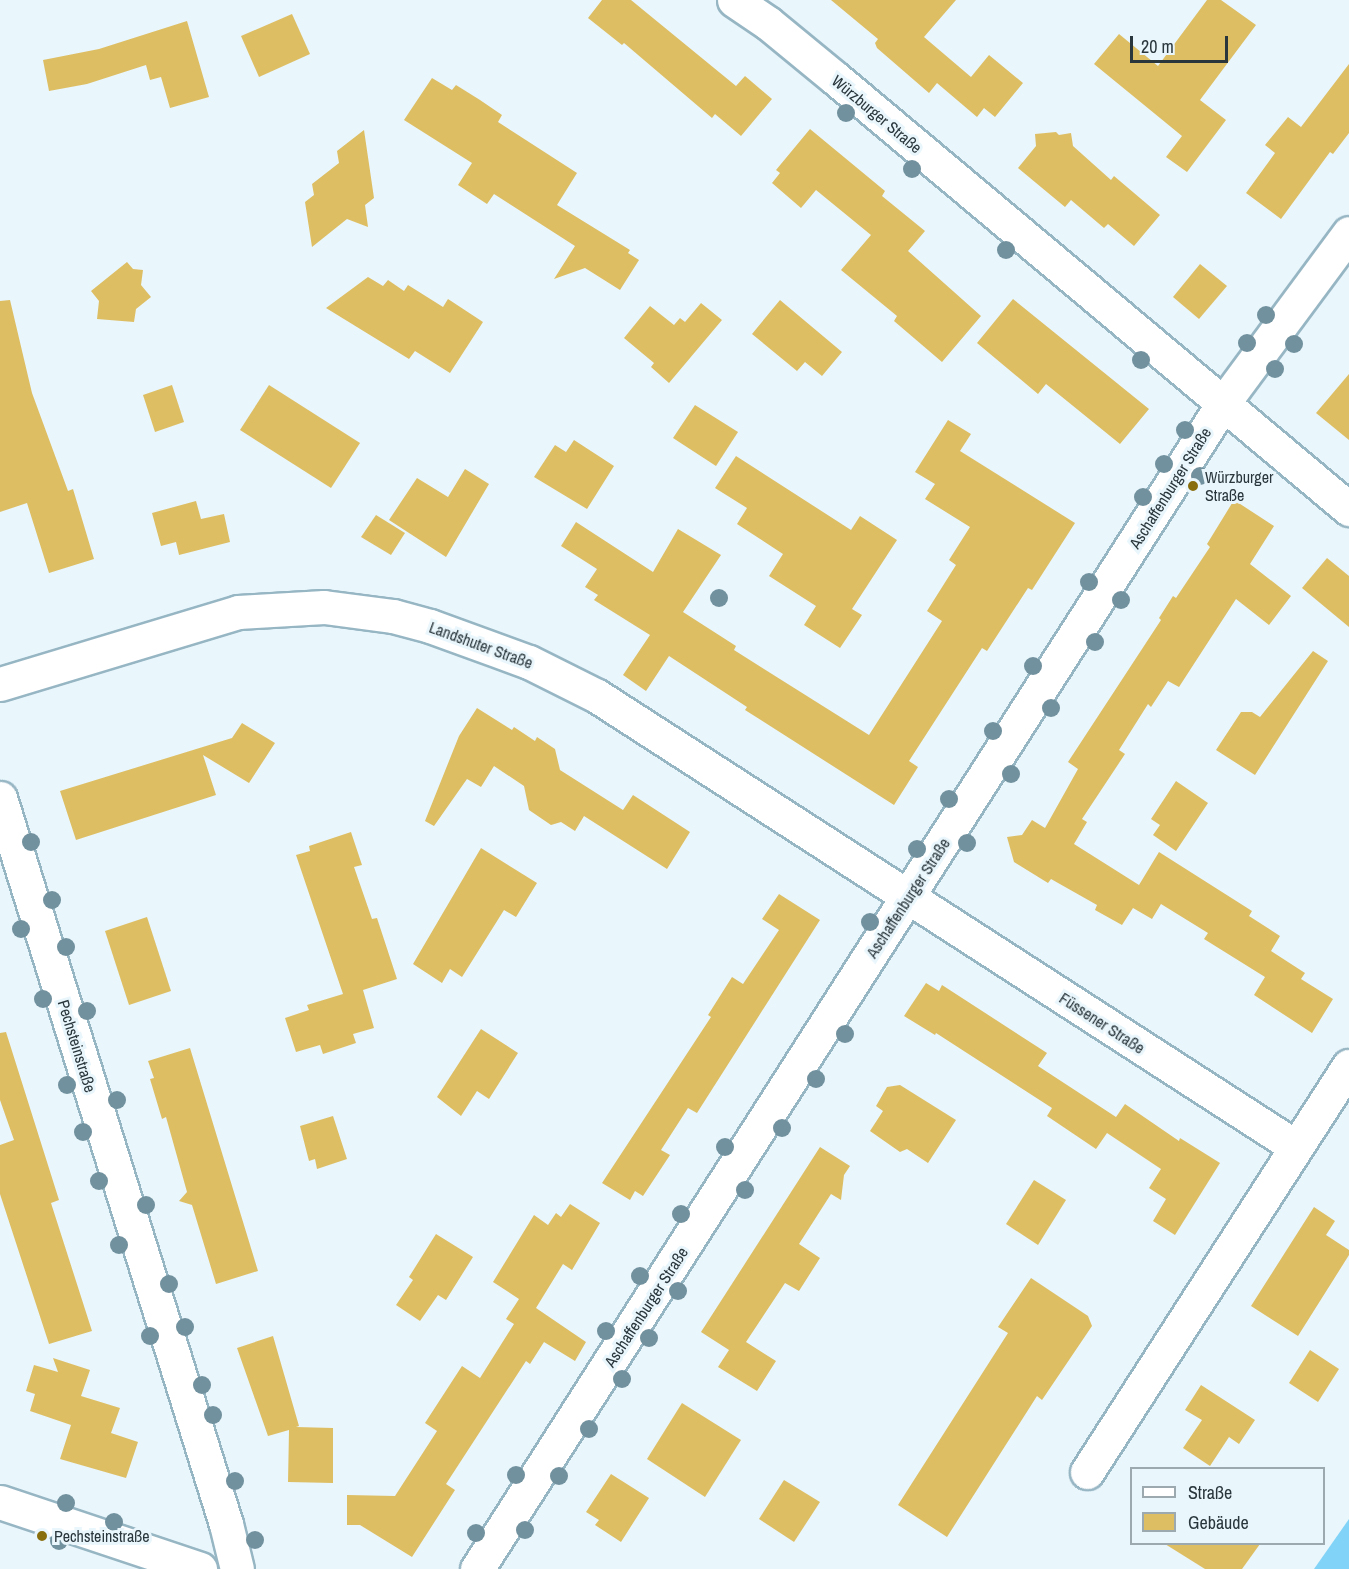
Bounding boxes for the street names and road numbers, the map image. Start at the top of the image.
street label: Würzburger Straße [828,71,926,157]
street label: Aschaffenburger Straße [1125,424,1215,552]
street label: Landshuter Straße [427,617,535,673]
street label: Aschaffenburger Straße [862,834,954,962]
street label: Füssener Straße [1056,988,1148,1058]
street label: Pechsteinstraße [54,998,100,1094]
street label: Aschaffenburger Straße [600,1243,692,1371]

